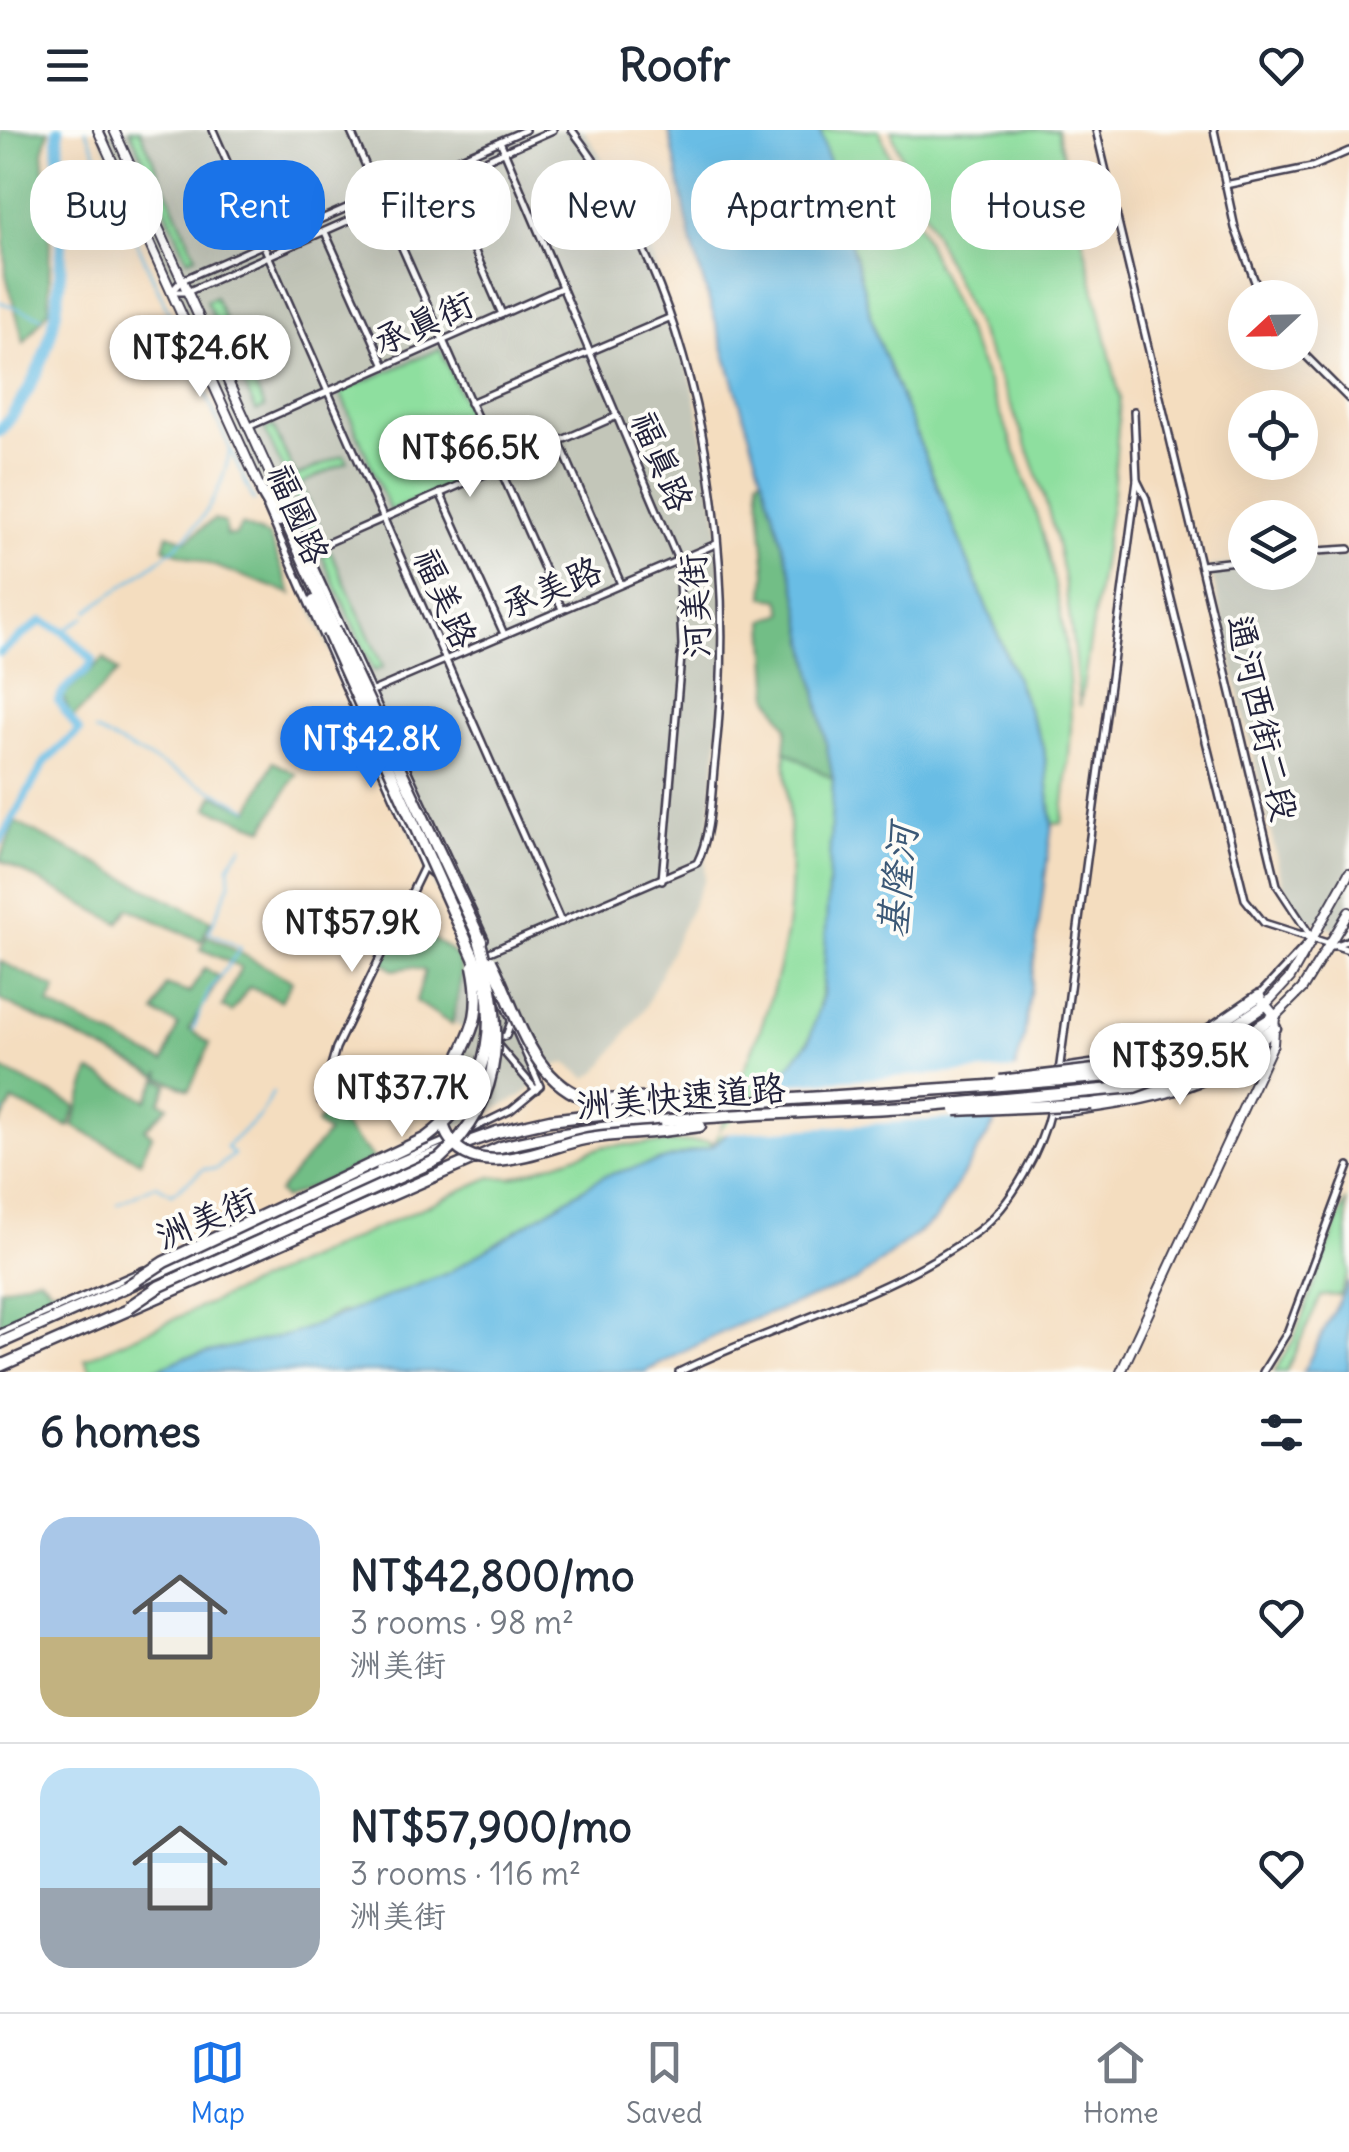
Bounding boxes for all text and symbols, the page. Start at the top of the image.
text: Roofr [619,37,730,93]
icon: menu [40,38,95,93]
icon: heart [1254,38,1309,93]
chip: Buy [30,160,163,250]
chip: Rent [183,160,325,250]
chip: Filters [345,160,511,250]
chip: New [531,160,671,250]
chip: Apartment [691,160,931,250]
chip: House [951,160,1121,250]
north arrow [1228,280,1318,370]
map controls [1228,280,1318,590]
street label: 承真街 [366,281,480,363]
pin: NT$24.6K [97,315,303,400]
text: NT$24.6K [132,327,268,368]
button: locate [1228,390,1318,480]
street label: 福真路 [622,404,704,518]
pin: NT$66.5K [367,415,573,500]
text: NT$66.5K [401,427,539,468]
street label: 福國路 [258,457,340,571]
button: layers [1228,500,1318,590]
street label: 福美路 [405,541,487,655]
street label: 承美路 [494,546,608,628]
street label: 河美街 [669,552,719,660]
street label: 通河西街二段 [1218,611,1308,825]
pin: NT$42.8K [268,706,474,791]
text: NT$42.8K [302,718,440,759]
water label: 基隆河 [868,816,927,940]
pin: NT$57.9K [249,890,455,975]
text: NT$57.9K [284,902,420,943]
pin: NT$39.5K [1077,1023,1283,1108]
text: NT$39.5K [1111,1035,1249,1076]
pin: NT$37.7K [299,1055,505,1140]
street label: 洲美快速道路 [574,1065,788,1127]
text: NT$37.7K [336,1067,468,1108]
street label: 洲美街 [149,1176,263,1258]
icon: filters [1254,1405,1309,1460]
text: 6 homes [40,1406,201,1458]
text: NT$42,800/mo [350,1550,635,1602]
icon: home [120,1557,240,1677]
icon: heart [1254,1590,1309,1645]
text: 3 rooms · 98 m² [350,1602,574,1643]
text: 洲美街 [350,1644,446,1685]
text: NT$57,900/mo [350,1801,632,1853]
icon: home [120,1808,240,1928]
icon: heart [1254,1841,1309,1896]
text: 3 rooms · 116 m² [350,1853,581,1894]
text: 洲美街 [350,1895,446,1936]
tab: Map [190,2035,245,2131]
tab: Saved [626,2035,703,2131]
tab: Home [1083,2035,1159,2131]

